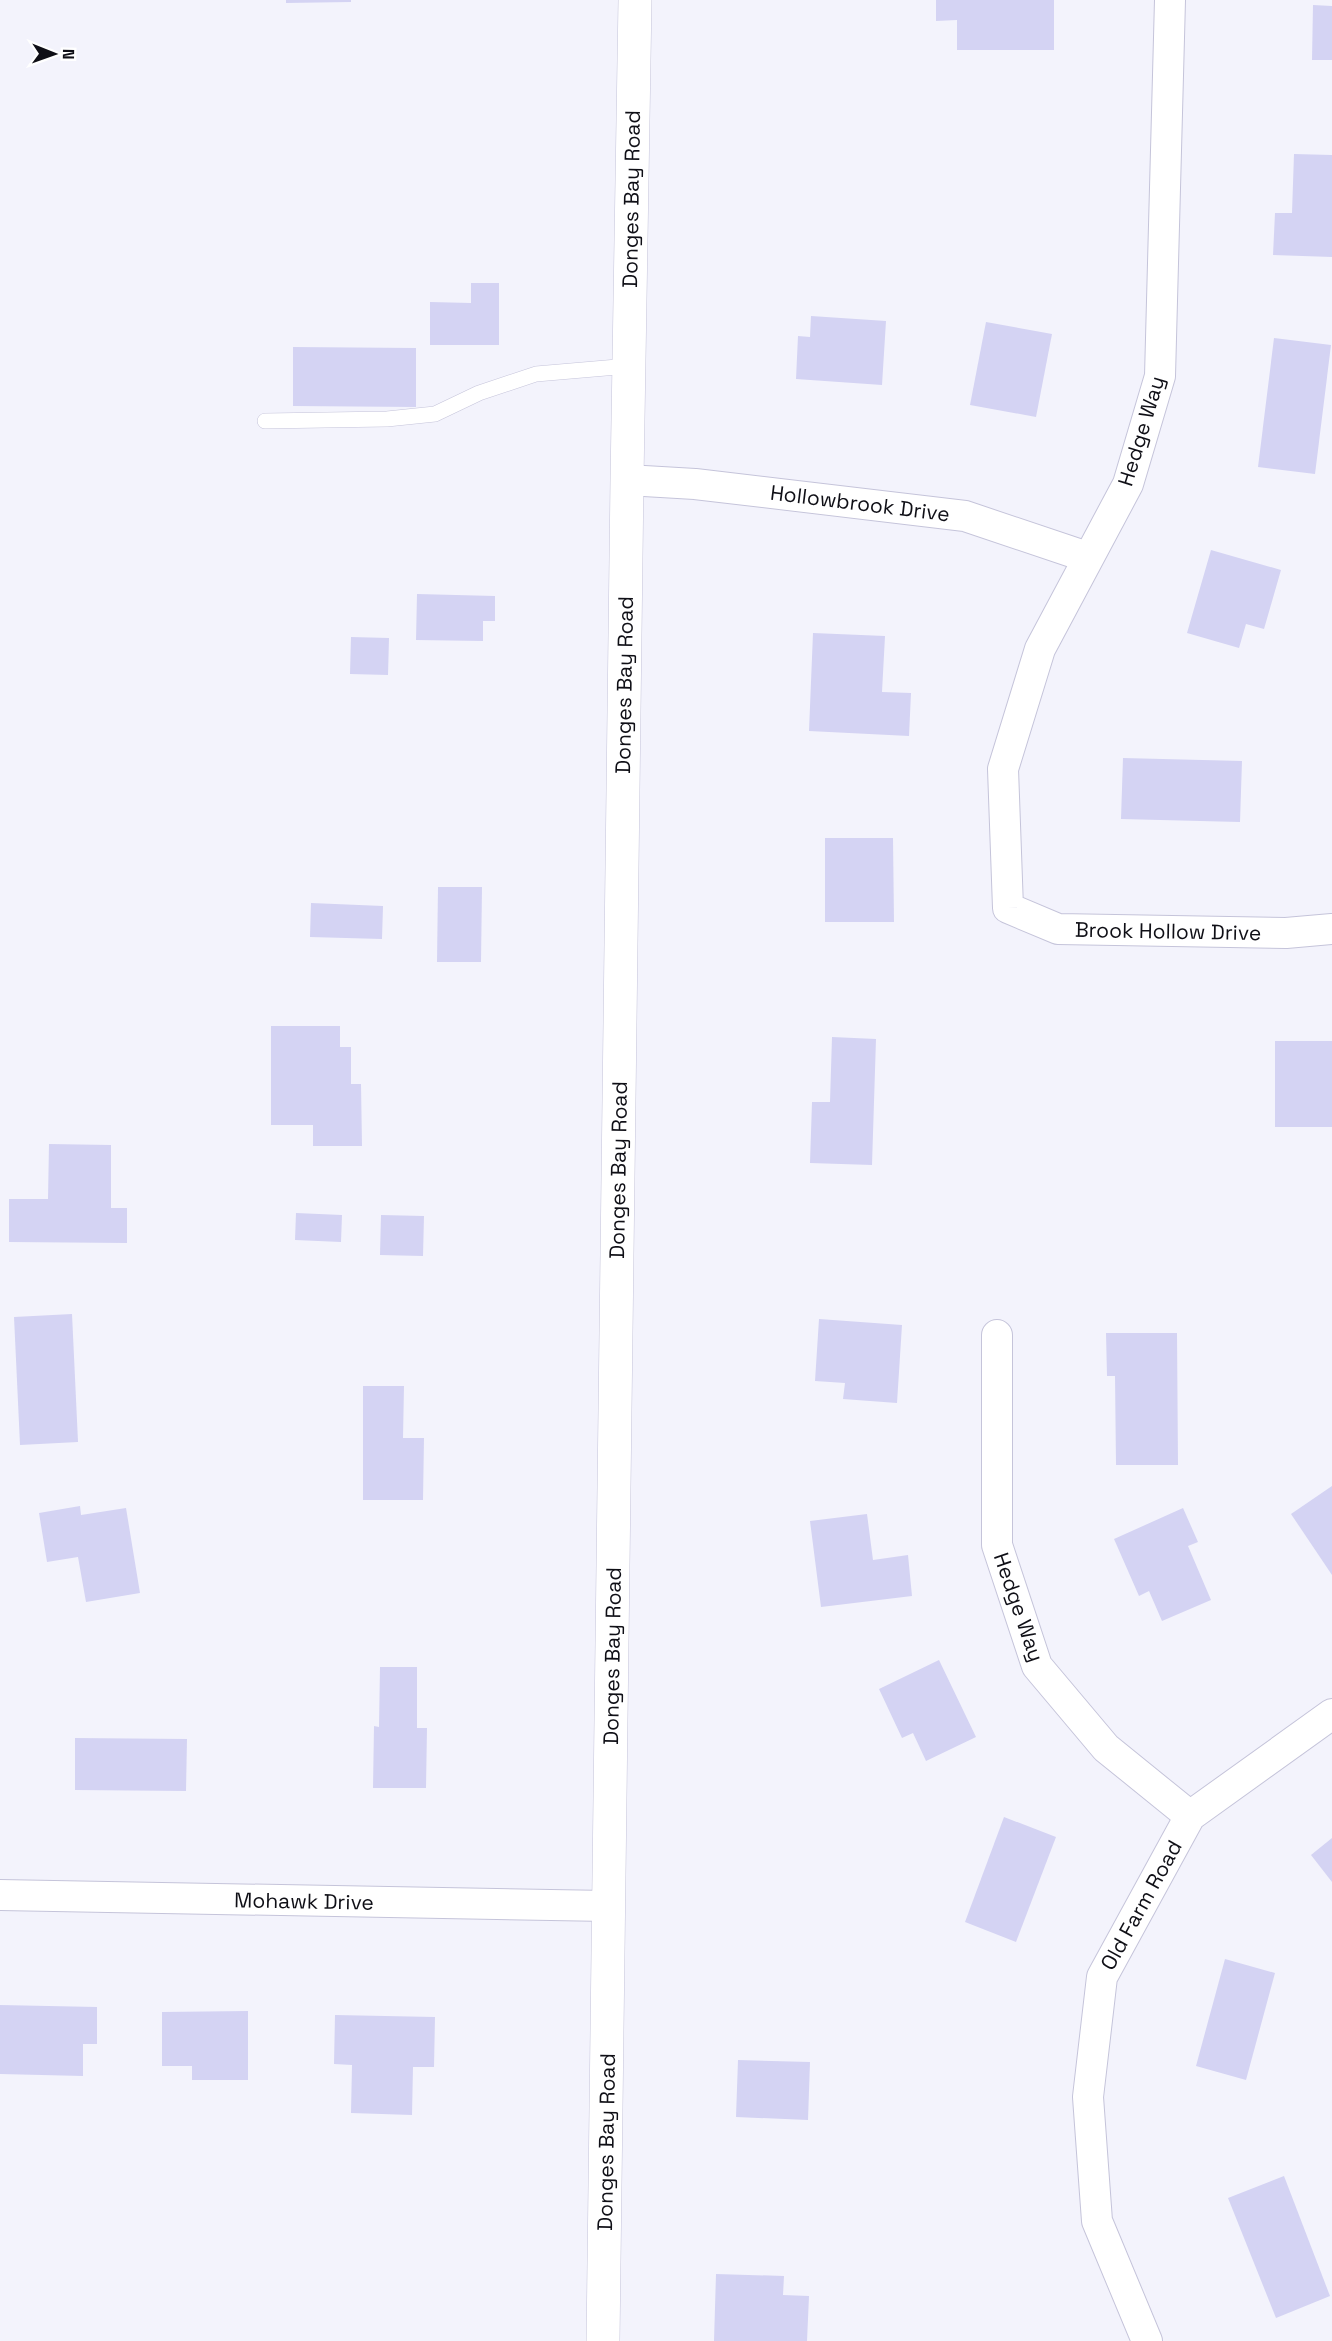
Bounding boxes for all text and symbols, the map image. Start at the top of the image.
north arrow [24,24,84,84]
text: N [58,49,79,60]
street label: Donges Bay Road [616,110,646,288]
street label: Hedge Way [1111,373,1171,489]
street label: Hollowbrook Drive [769,479,951,527]
street label: Donges Bay Road [609,596,639,774]
street label: Brook Hollow Drive [1075,916,1261,946]
street label: Donges Bay Road [603,1081,633,1259]
street label: Hedge Way [988,1549,1050,1665]
street label: Donges Bay Road [597,1567,627,1745]
street label: Old Farm Road [1094,1835,1188,1975]
street label: Mohawk Drive [234,1886,374,1916]
street label: Donges Bay Road [591,2053,621,2231]

